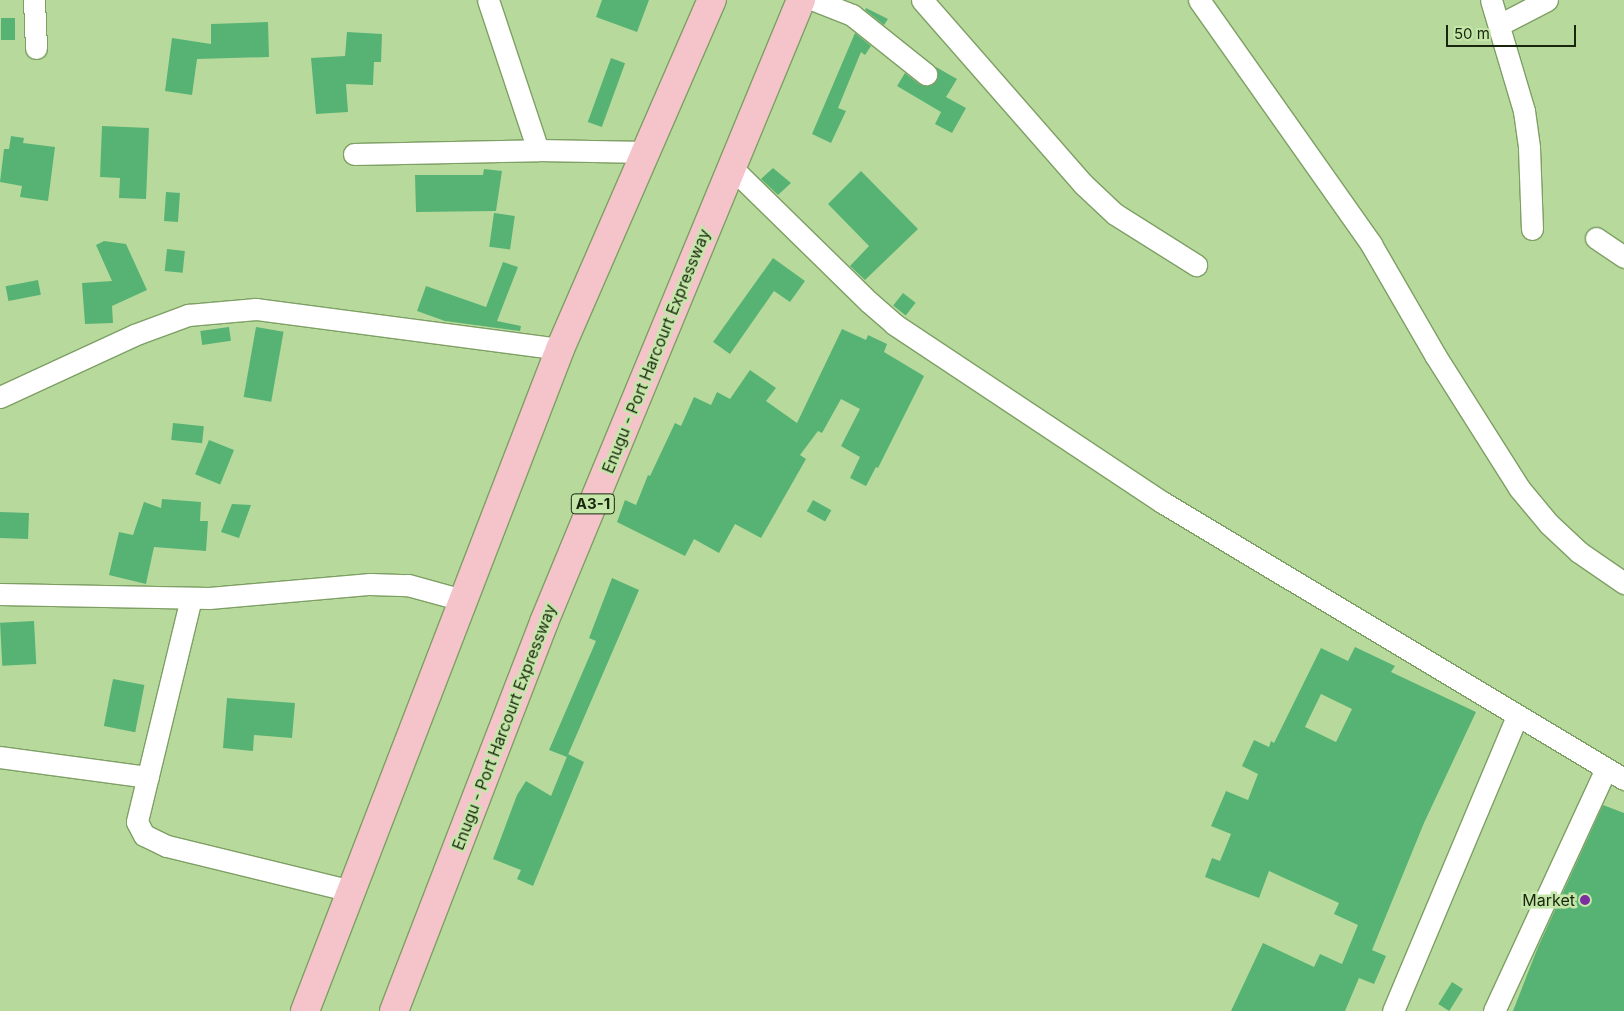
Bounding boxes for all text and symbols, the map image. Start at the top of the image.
scale bar [1449,15,1579,47]
text: 50 m [1454,24,1490,43]
street label: Enugu - Port Harcourt Expressway [598,226,714,476]
road number: A3-1 [570,492,616,516]
street label: Enugu - Port Harcourt Expressway [448,601,560,853]
place label: Market [1522,890,1575,910]
marker: Market [1579,894,1591,906]

